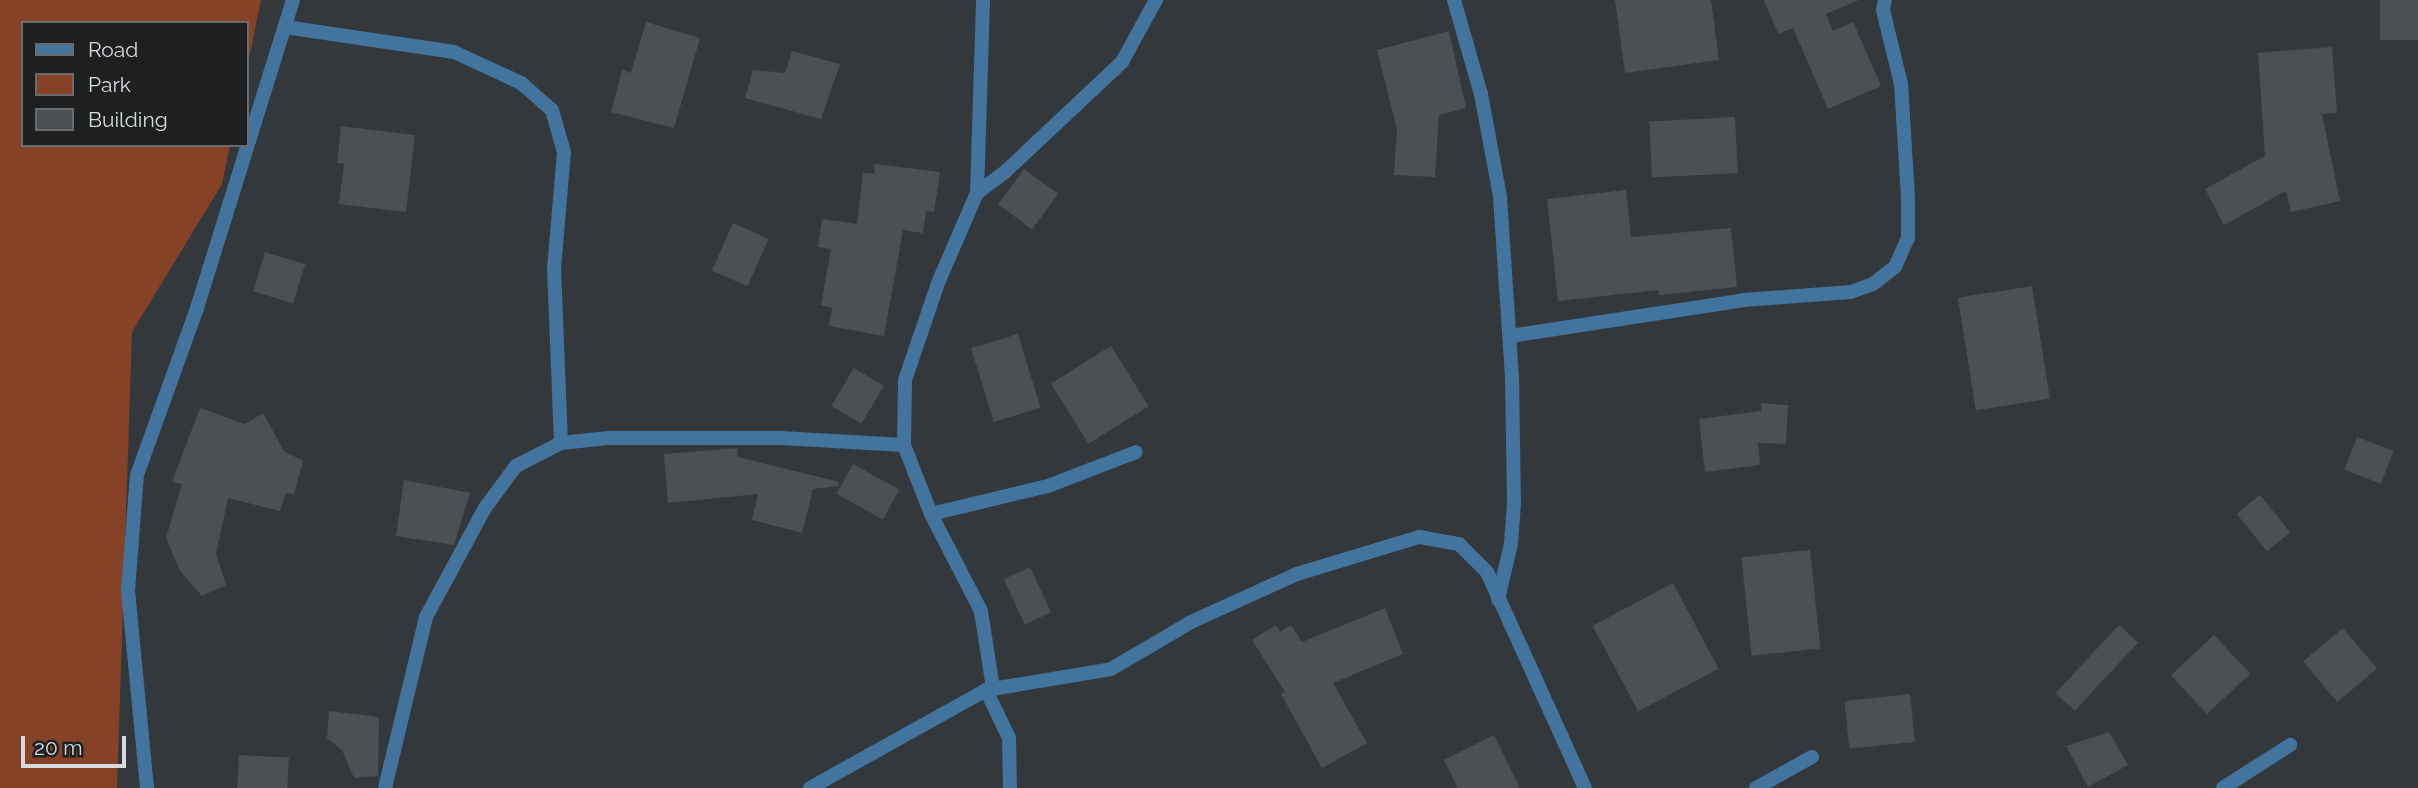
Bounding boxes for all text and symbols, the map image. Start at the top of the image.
legend [21,21,248,147]
text: Road [88,37,138,62]
text: Park [88,72,131,97]
text: Building [88,107,168,132]
scale bar [24,722,130,766]
text: 20 m [34,735,82,760]

